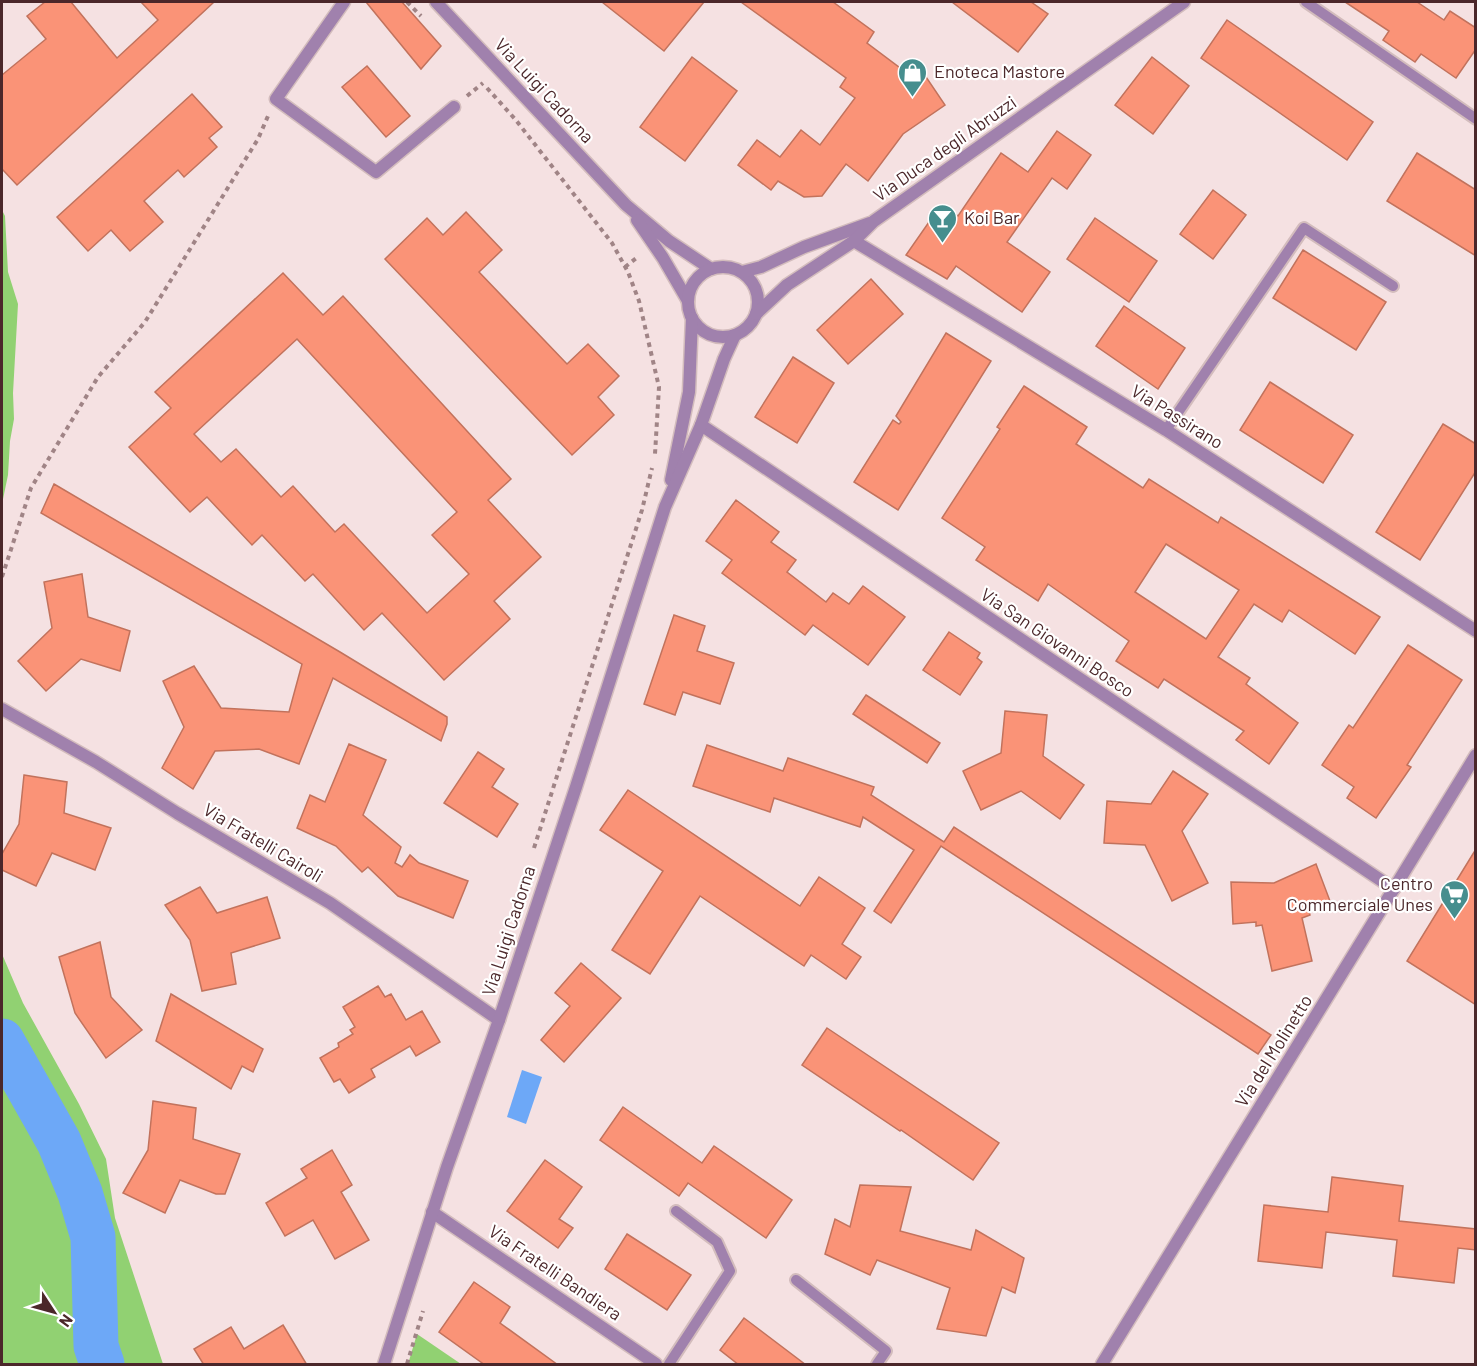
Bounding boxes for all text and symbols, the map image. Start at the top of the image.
street label: Via Luigi Cadorna [491,33,599,147]
shop icon: Enoteca Mastore [897,56,929,98]
place label: Enoteca Mastore [934,60,1065,82]
street label: Via Duca degli Abruzzi [869,91,1020,206]
bar icon: Koi Bar [927,202,959,244]
place label: Koi Bar [964,206,1020,228]
street label: Via Passirano [1127,379,1228,453]
street label: Via San Giovanni Bosco [977,583,1138,702]
street label: Via Fratelli Cairoli [200,798,327,886]
street label: Via Luigi Cadorna [477,863,539,998]
place label: Centro Commerciale Unes [1287,872,1433,915]
supermarket icon: Centro Commerciale Unes [1438,878,1470,920]
street label: Via del Molinetto [1230,990,1316,1111]
street label: Via Fratelli Bandiera [485,1220,626,1325]
north arrow [24,1282,84,1342]
text: N [56,1311,77,1331]

